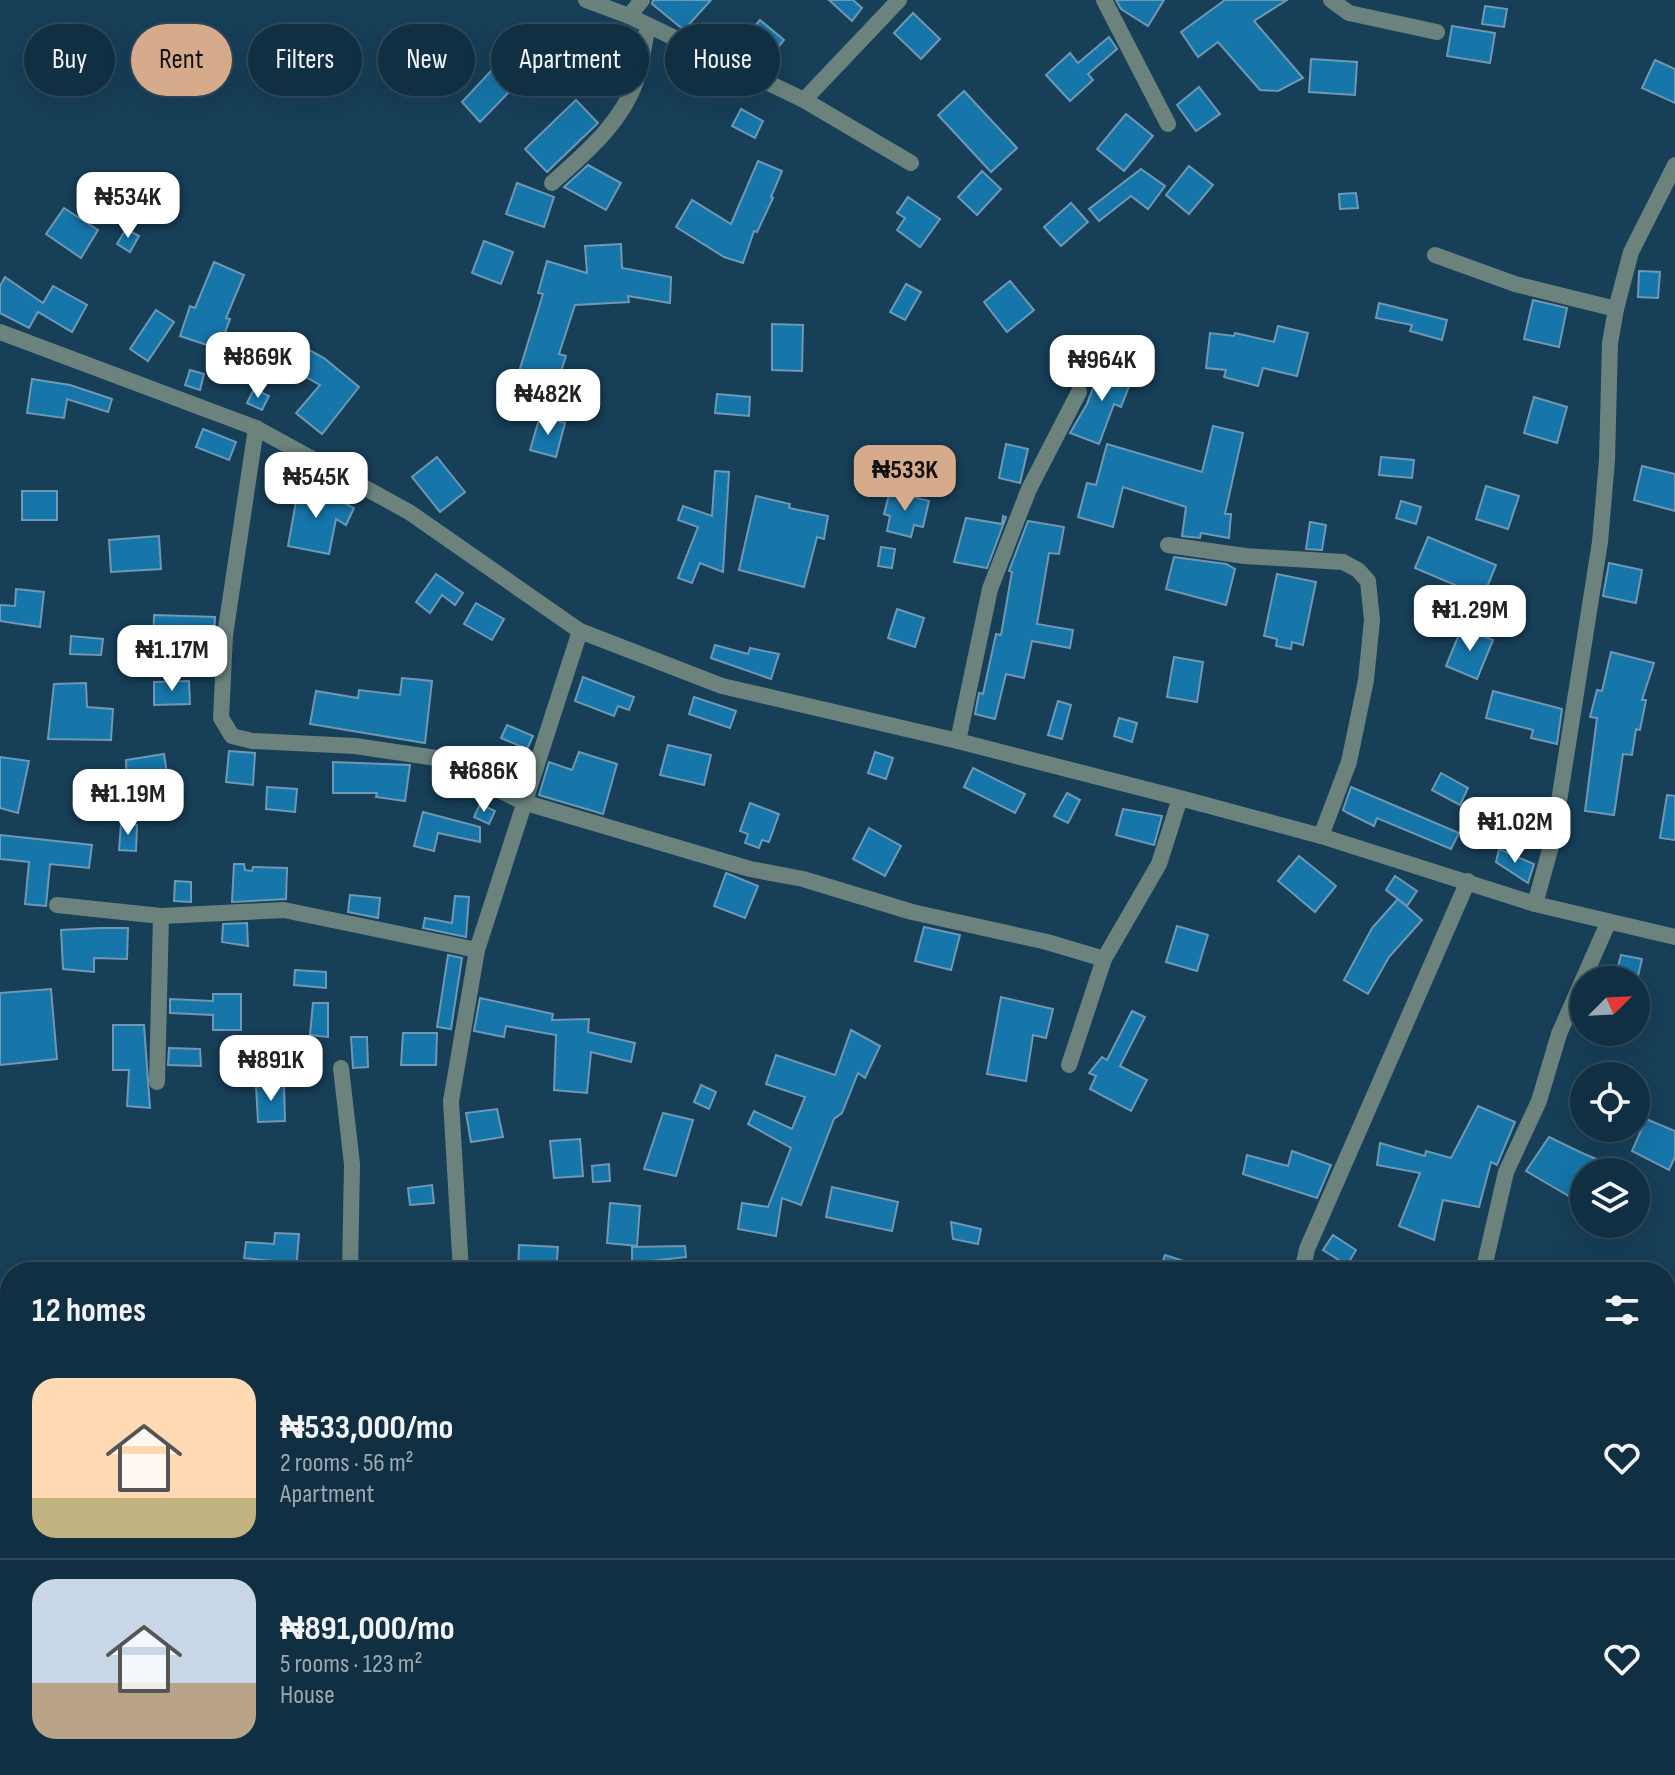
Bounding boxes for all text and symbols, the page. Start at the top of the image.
chip: Buy [24,24,115,96]
chip: Rent [131,24,232,96]
chip: Filters [248,24,362,96]
chip: New [378,24,475,96]
chip: Apartment [491,24,649,96]
chip: House [665,24,780,96]
pin: ₦534K [72,172,184,240]
text: ₦534K [95,182,161,213]
pin: ₦869K [202,332,314,400]
pin: ₦964K [1046,335,1158,403]
text: ₦869K [224,342,292,373]
text: ₦964K [1068,345,1136,376]
pin: ₦482K [492,369,604,437]
text: ₦482K [514,379,582,410]
pin: ₦533K [849,445,961,513]
pin: ₦545K [260,452,372,520]
text: ₦533K [872,455,938,486]
text: ₦545K [283,462,349,493]
pin: ₦1.29M [1405,585,1535,653]
text: ₦1.29M [1432,595,1508,626]
pin: ₦1.17M [107,625,237,693]
text: ₦1.17M [135,635,209,666]
pin: ₦686K [428,746,540,814]
text: ₦686K [450,756,518,787]
pin: ₦1.19M [63,769,193,837]
text: ₦1.19M [91,779,165,810]
pin: ₦1.02M [1450,797,1580,865]
text: ₦1.02M [1477,807,1553,838]
north arrow [1570,966,1650,1046]
map controls [1570,966,1650,1238]
pin: ₦891K [215,1035,327,1103]
text: ₦891K [238,1045,304,1076]
button: locate [1570,1062,1650,1142]
button: layers [1570,1158,1650,1238]
icon: filters [1600,1288,1644,1332]
text: 12 homes [32,1290,146,1331]
text: ₦533,000/mo [280,1407,453,1448]
icon: home [96,1410,192,1506]
icon: heart [1600,1436,1644,1480]
text: 2 rooms · 56 m² [280,1448,414,1479]
text: Apartment [280,1479,374,1510]
text: ₦891,000/mo [280,1608,455,1649]
icon: home [96,1611,192,1707]
icon: heart [1600,1637,1644,1681]
text: 5 rooms · 123 m² [280,1649,423,1680]
text: House [280,1680,335,1711]

